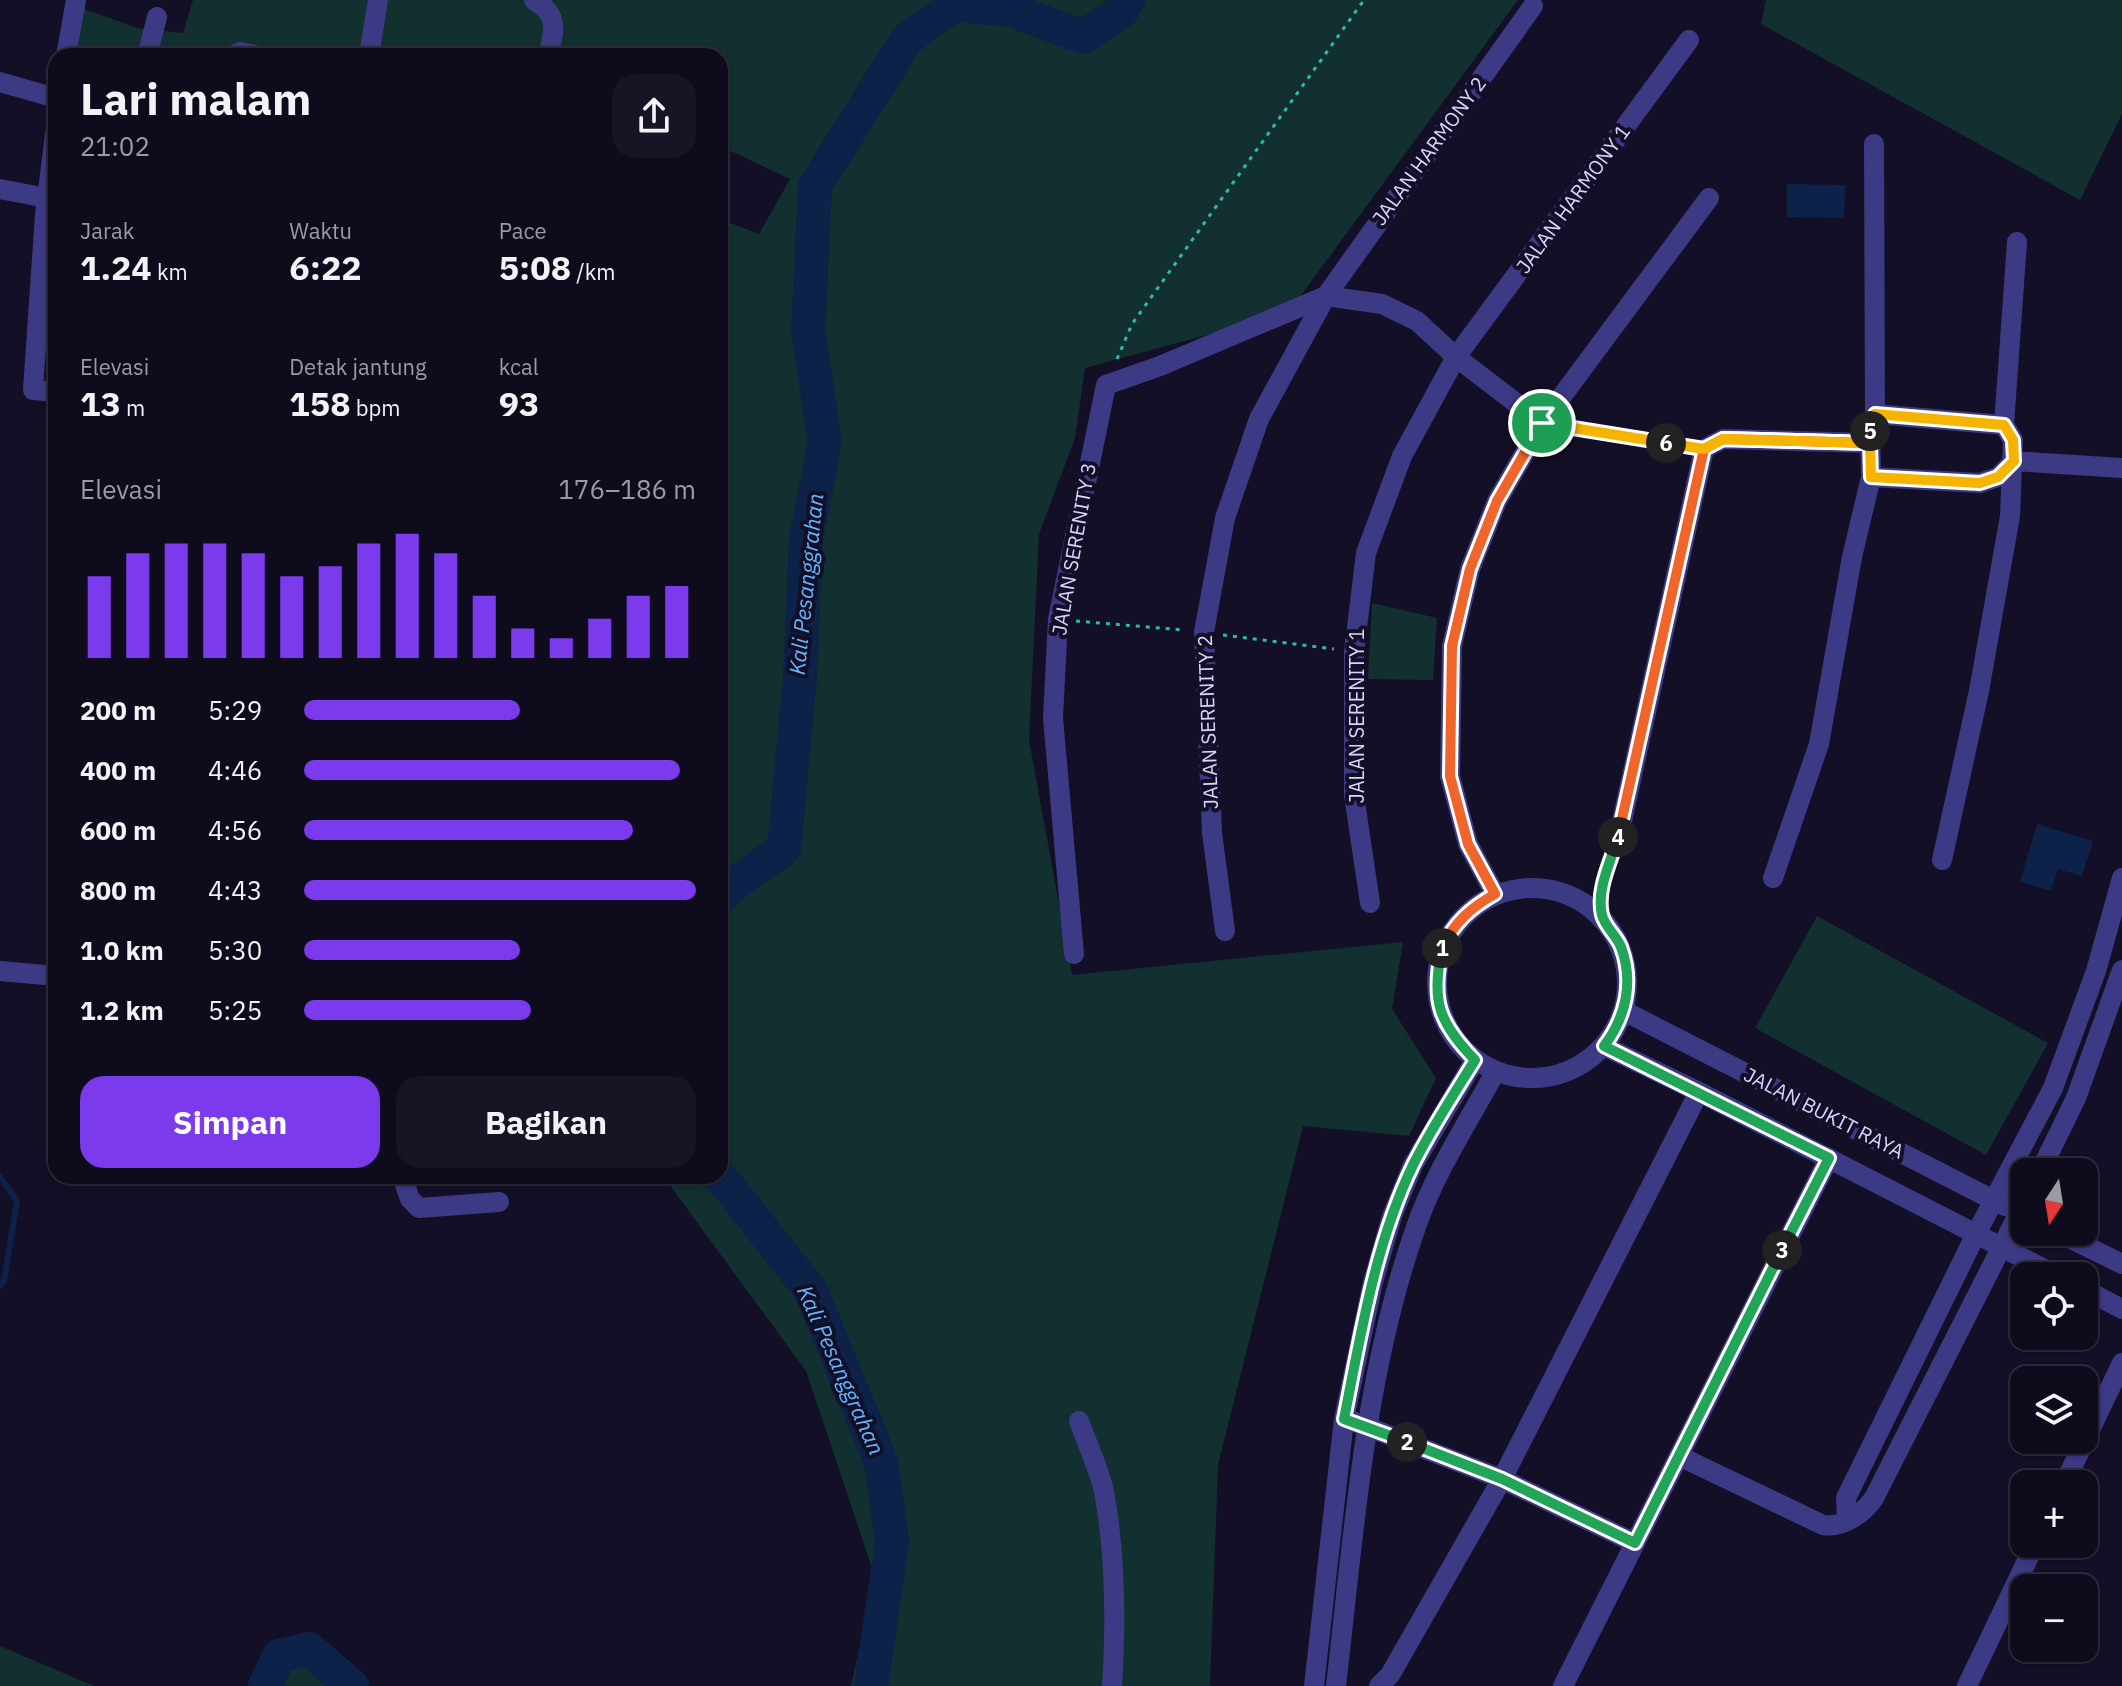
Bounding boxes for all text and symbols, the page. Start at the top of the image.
text: Lari malam [80,70,311,127]
street label: JALAN HARMONY 2 [1365,71,1492,231]
button: share [612,74,696,158]
street label: JALAN HARMONY 1 [1509,119,1636,279]
text: 21:02 [80,129,150,163]
text: Jarak [80,216,134,245]
text: Waktu [289,216,352,245]
text: Pace [499,216,547,245]
text: 1.24 [80,245,152,289]
text: 6:22 [289,245,362,289]
text: 5:08 [499,245,571,289]
text: km [152,257,188,286]
text: /km [571,257,616,286]
text: Elevasi [80,352,149,381]
text: Detak jantung [289,352,427,381]
text: kcal [499,352,539,381]
text: 13 [80,381,121,425]
text: 158 [289,381,351,425]
text: 93 [499,381,539,425]
pin [1508,389,1576,457]
text: m [121,393,145,422]
text: bpm [351,393,400,422]
icon: arrive [1520,401,1564,445]
pin: 5 [1850,411,1890,451]
text: 5 [1863,416,1877,445]
pin: 6 [1646,423,1686,463]
text: 6 [1659,428,1673,457]
street label: JALAN SERENITY 3 [1045,460,1102,637]
text: Elevasi [80,472,162,506]
text: 176–186 m [558,472,696,506]
water label: Kali Pesanggrahan [782,492,829,676]
street label: JALAN SERENITY 1 [1343,629,1370,803]
street label: JALAN SERENITY 2 [1191,634,1224,810]
text: 200 m [80,693,156,727]
text: 5:29 [208,693,262,727]
text: 400 m [80,753,156,787]
text: 4:46 [208,753,262,787]
text: 600 m [80,813,156,847]
text: 4:56 [208,813,262,847]
pin: 4 [1598,817,1638,857]
text: 4 [1611,822,1625,851]
text: 800 m [80,873,156,907]
text: 4:43 [208,873,262,907]
pin: 1 [1422,928,1462,968]
text: 1.0 km [80,933,164,967]
text: 5:30 [208,933,262,967]
text: 1 [1435,933,1449,962]
text: 1.2 km [80,993,164,1027]
text: 5:25 [208,993,262,1027]
street label: JALAN BUKIT RAYA [1740,1060,1909,1165]
button: Simpan [80,1076,380,1168]
button: Bagikan [396,1076,696,1168]
north arrow [2010,1158,2098,1246]
map controls [2010,1158,2098,1662]
pin: 3 [1762,1230,1802,1270]
text: 3 [1775,1235,1789,1264]
button: locate [2010,1262,2098,1350]
water label: Kali Pesanggrahan [791,1281,892,1459]
button: layers [2010,1366,2098,1454]
pin: 2 [1387,1422,1427,1462]
text: 2 [1400,1427,1414,1456]
button: + [2010,1470,2098,1558]
button: − [2010,1574,2098,1662]

